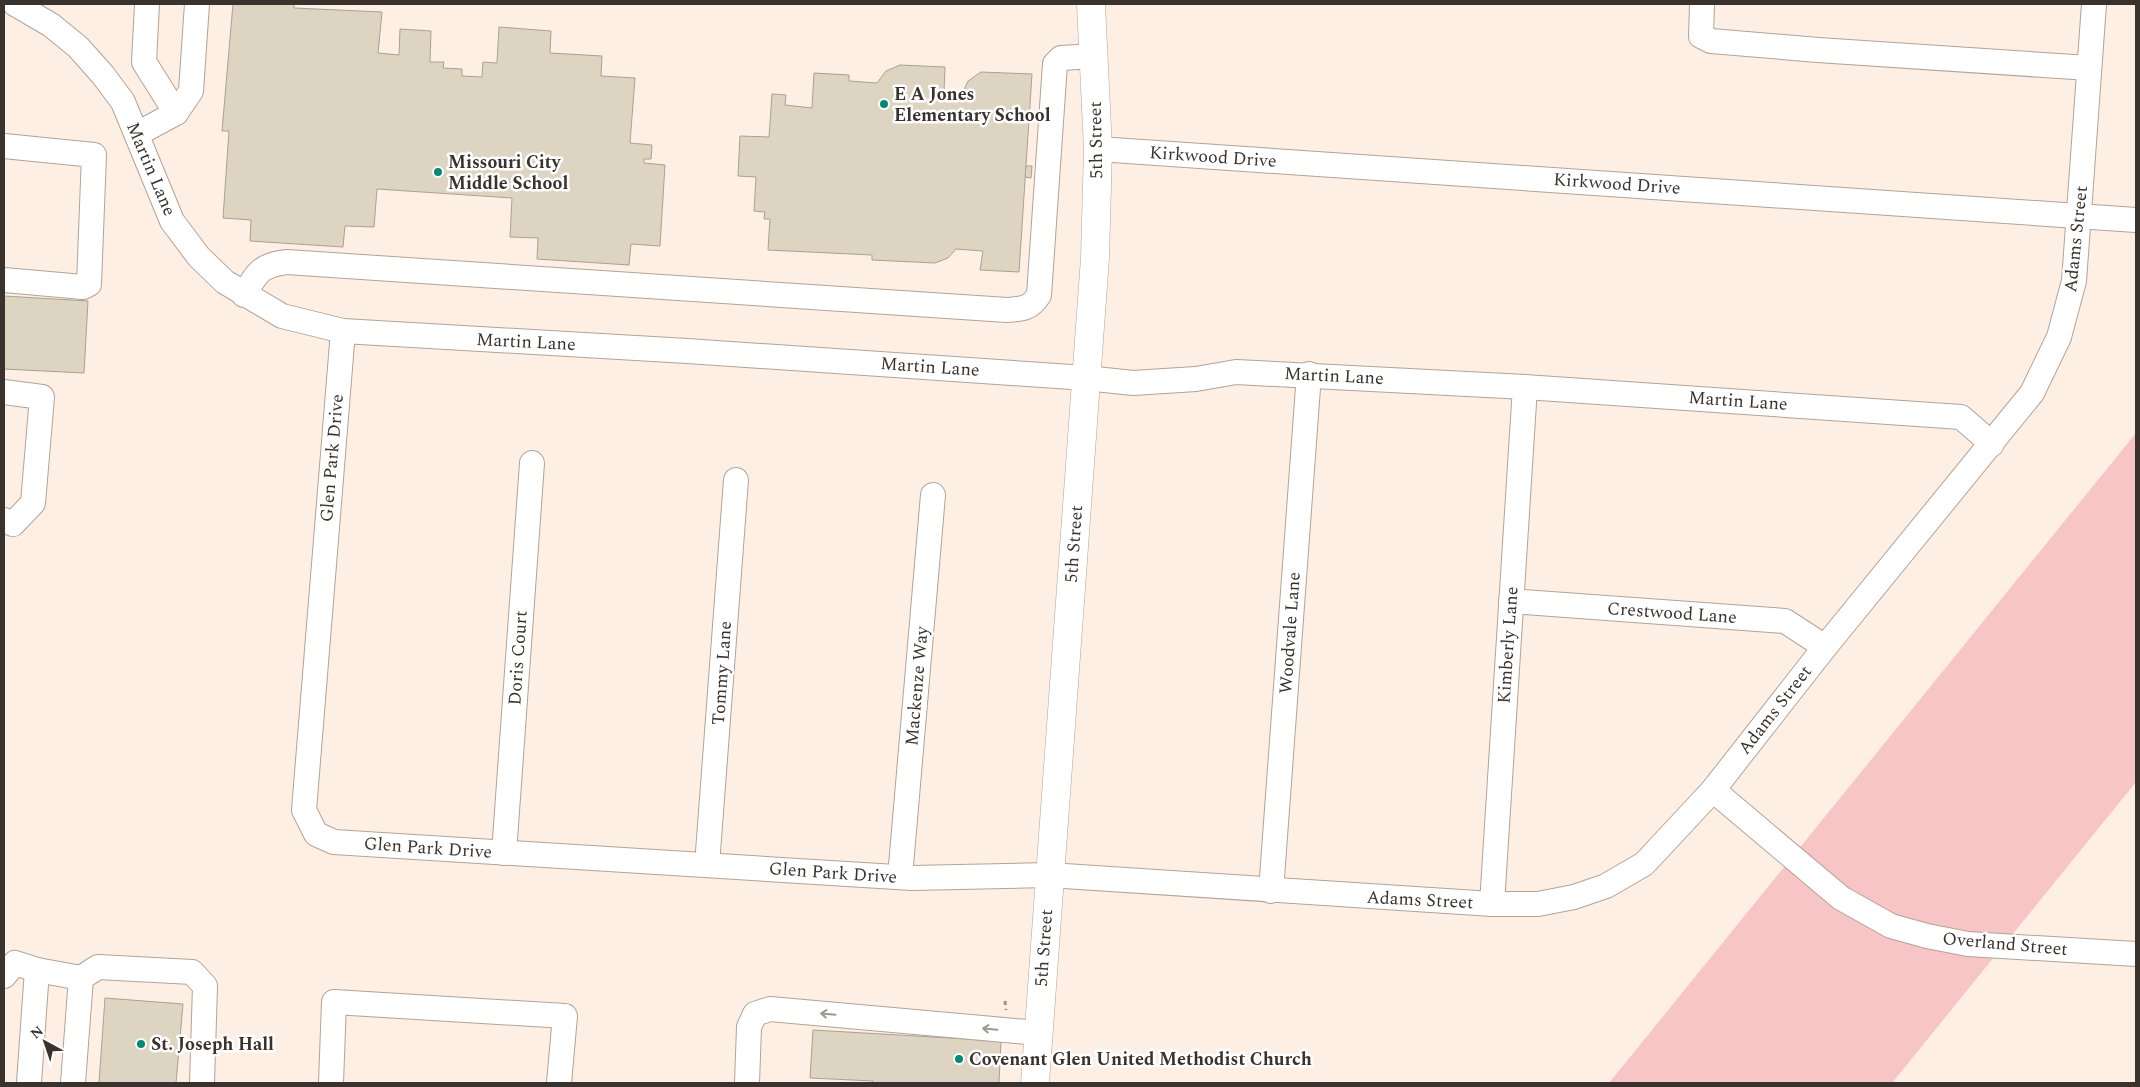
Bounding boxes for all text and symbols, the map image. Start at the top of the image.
place label: E A Jones Elementary School [894,81,1051,129]
marker: E A Jones Elementary School [878,98,890,110]
street label: 5th Street [1082,101,1110,179]
street label: Martin Lane [119,118,183,220]
street label: Kirkwood Drive [1149,139,1277,175]
place label: Missouri City Middle School [448,149,568,197]
marker: Missouri City Middle School [432,166,444,178]
street label: Kirkwood Drive [1553,166,1681,202]
street label: Adams Street [2057,184,2095,294]
street label: Martin Lane [476,326,576,358]
street label: Martin Lane [879,350,981,384]
street label: Martin Lane [1284,360,1384,392]
street label: Martin Lane [1687,384,1789,418]
street label: Glen Park Drive [313,393,351,523]
street label: 5th Street [1058,504,1090,584]
street label: Woodvale Lane [1272,571,1308,695]
street label: Kimberly Lane [1490,585,1526,705]
street label: Crestwood Lane [1606,595,1738,631]
street label: Doris Court [501,610,535,706]
street label: Tommy Lane [705,620,739,726]
street label: Mackenze Way [898,624,936,747]
street label: Adams Street [1731,660,1819,760]
street label: Glen Park Drive [363,830,493,866]
street label: Glen Park Drive [768,855,898,891]
street label: Adams Street [1366,884,1474,916]
street label: 5th Street [1028,908,1060,988]
street label: Overland Street [1941,925,2069,963]
one-way arrow [820,1010,836,1019]
north arrow [20,1017,70,1067]
text: N [26,1021,48,1044]
one-way arrow [982,1024,998,1034]
place label: St. Joseph Hall [151,1031,274,1058]
marker: St. Joseph Hall [135,1038,147,1050]
place label: Covenant Glen United Methodist Church [969,1046,1312,1073]
marker: Covenant Glen United Methodist Church [953,1053,965,1065]

